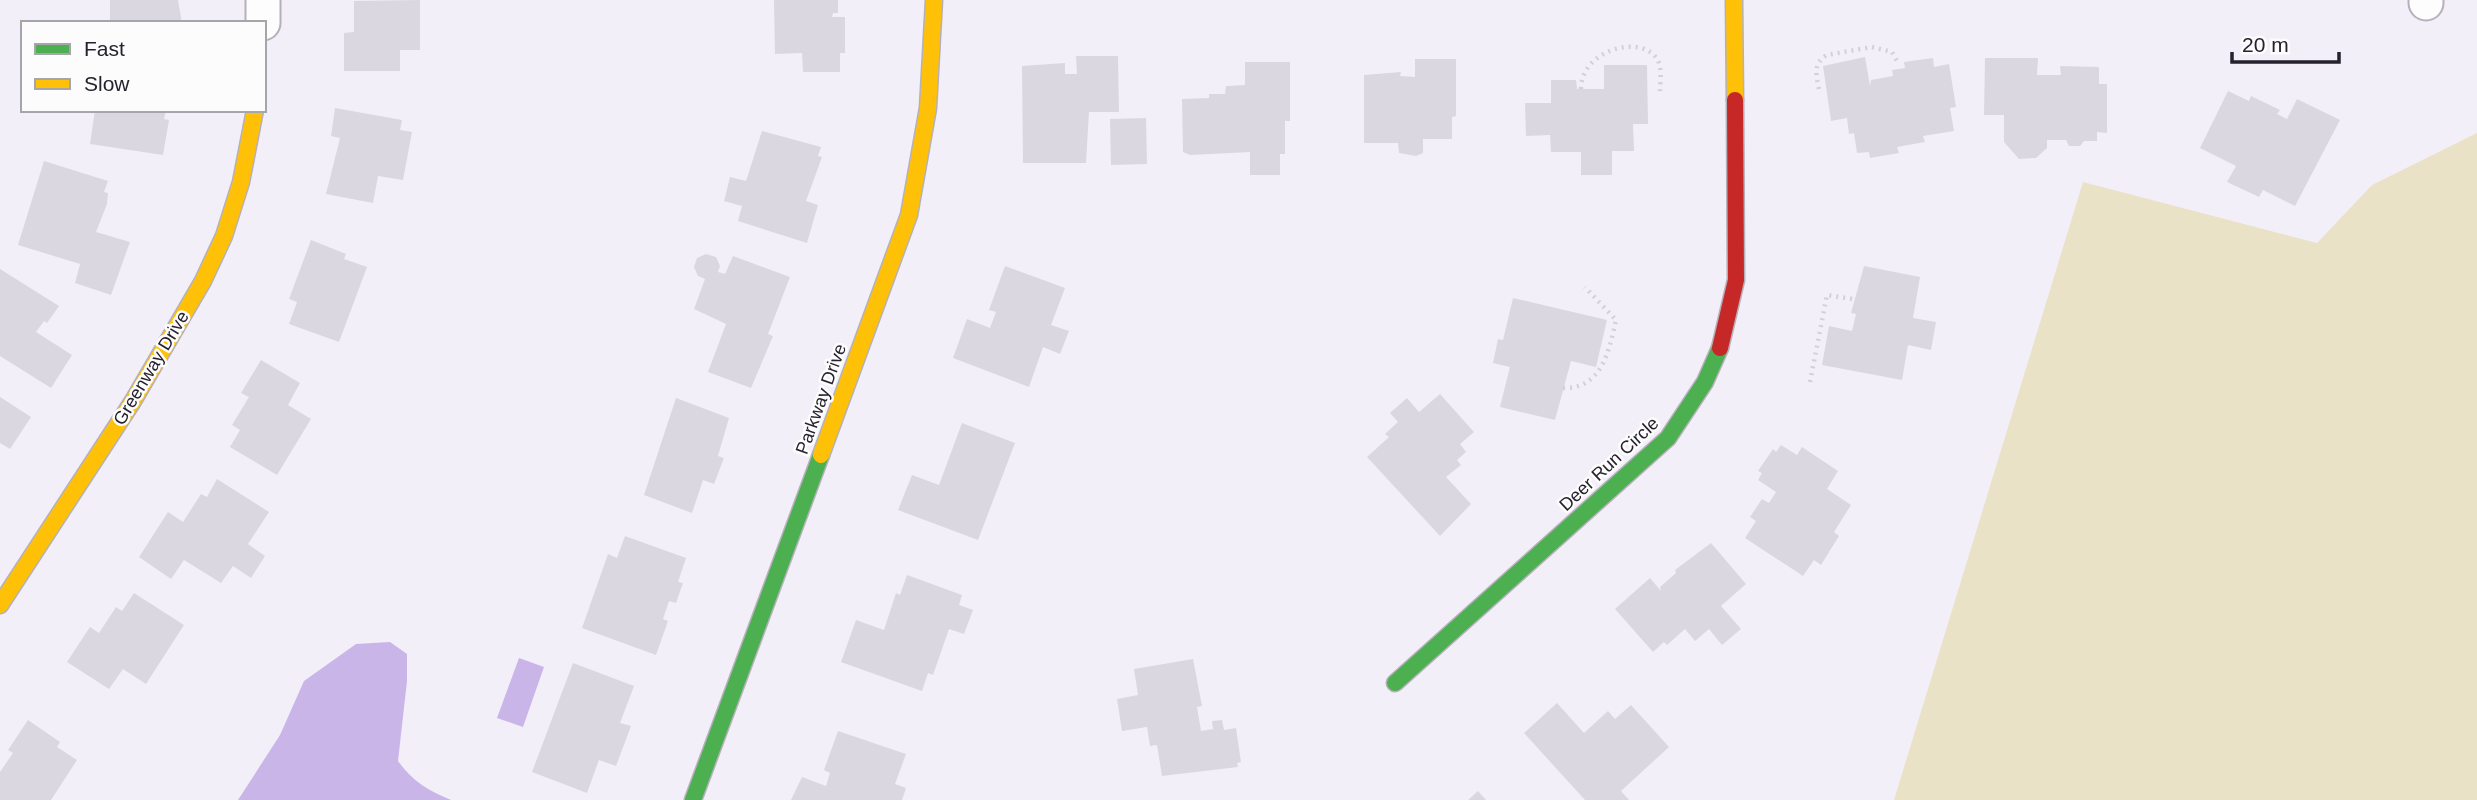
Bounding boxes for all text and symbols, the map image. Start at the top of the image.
legend [21,21,266,112]
scale bar [2232,21,2339,65]
text: 20 m [2242,33,2289,56]
text: Fast [84,37,125,60]
text: Slow [84,72,130,95]
street label: Greenway Drive [109,308,193,428]
street label: Parkway Drive [792,341,850,457]
street label: Deer Run Circle [1555,413,1663,515]

